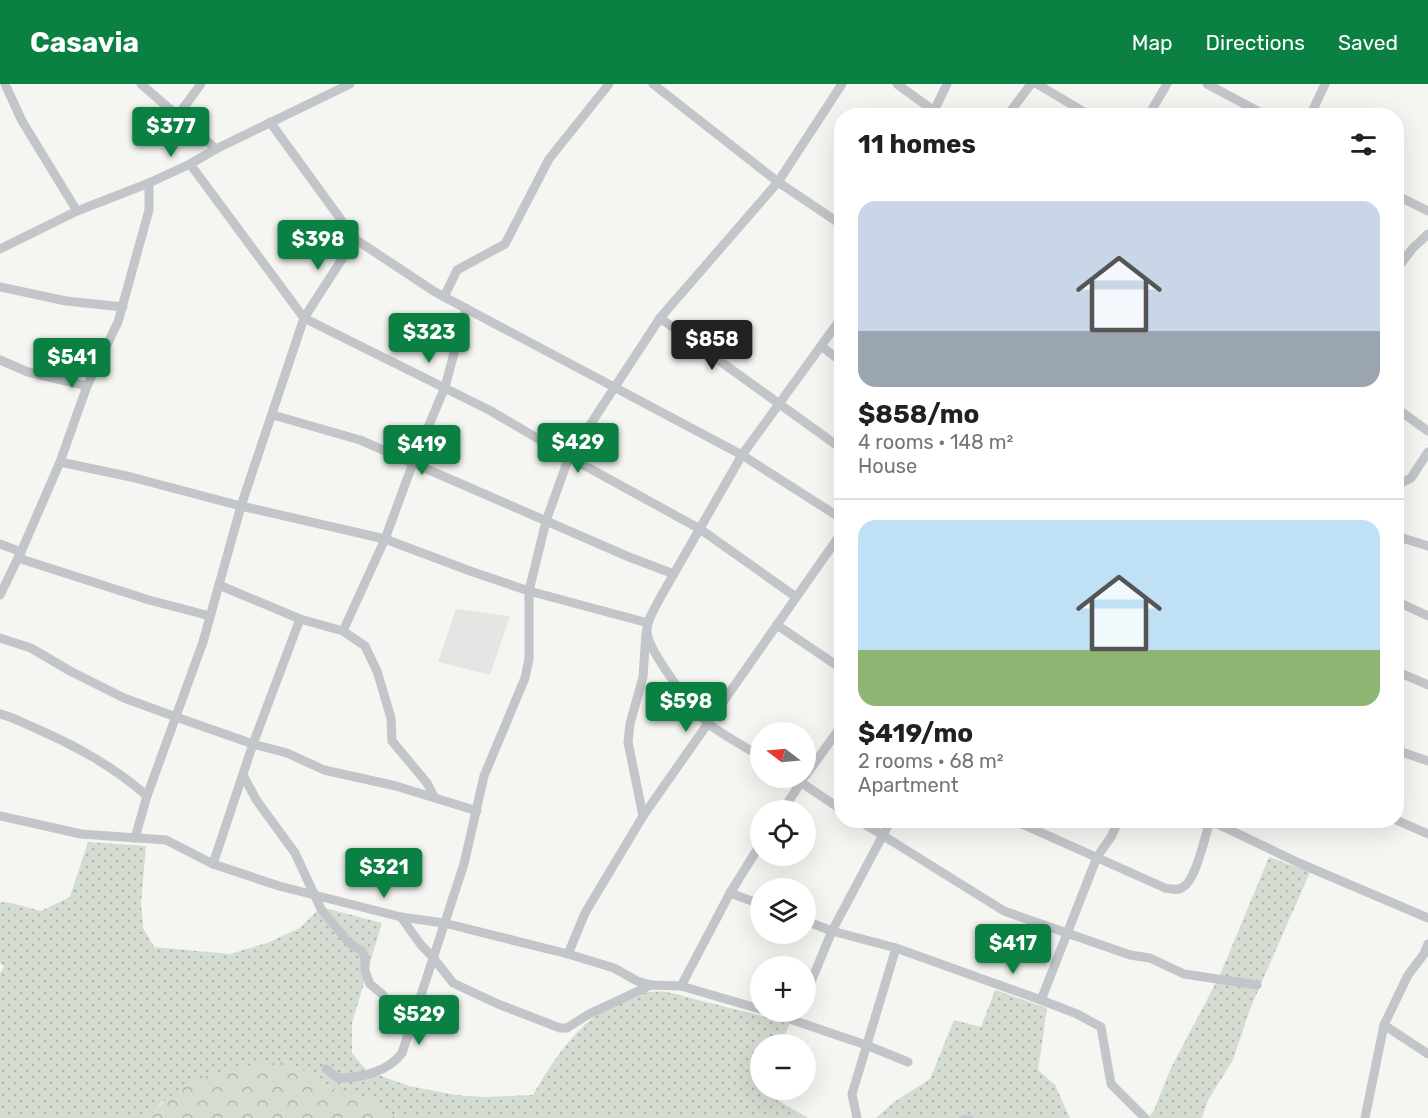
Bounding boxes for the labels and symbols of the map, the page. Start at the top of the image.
pin: $377 [135,107,207,158]
pin: $398 [282,220,354,271]
pin: $323 [393,313,465,364]
pin: $858 [676,320,748,371]
pin: $541 [36,338,108,389]
pin: $429 [542,423,614,474]
pin: $419 [386,425,458,476]
pin: $598 [650,682,722,733]
north arrow [750,722,816,788]
pin: $321 [348,848,420,899]
pin: $417 [977,924,1049,975]
pin: $529 [383,995,455,1046]

